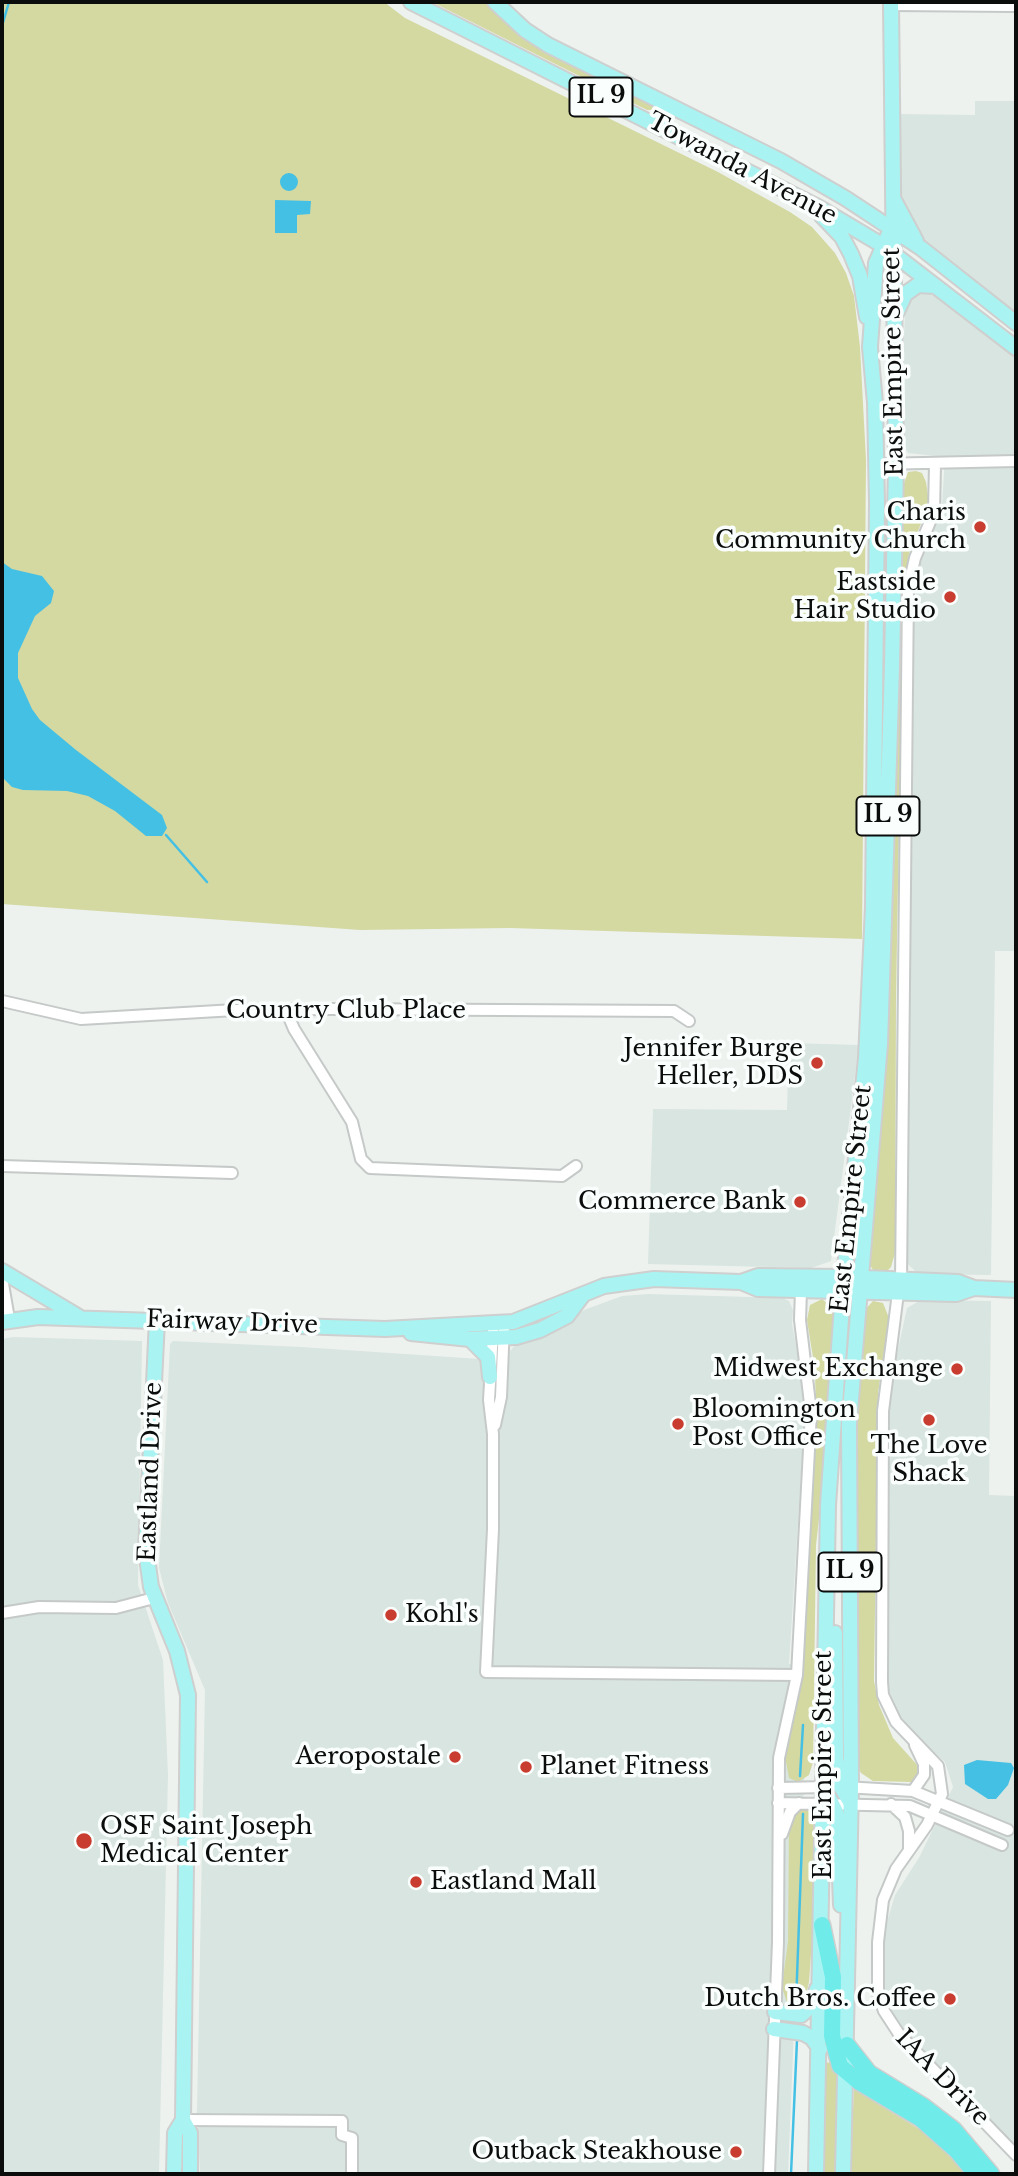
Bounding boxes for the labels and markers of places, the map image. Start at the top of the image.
place label: Charis Community Church [715,499,966,555]
marker: Charis Community Church [972,519,988,535]
place label: Eastside Hair Studio [793,569,936,625]
marker: Eastside Hair Studio [942,589,958,605]
place label: Jennifer Burge Heller, DDS [624,1035,803,1091]
marker: Jennifer Burge Heller, DDS [809,1055,825,1071]
place label: Commerce Bank [578,1188,786,1216]
marker: Commerce Bank [792,1194,808,1210]
place label: Midwest Exchange [713,1355,943,1383]
marker: Midwest Exchange [949,1361,965,1377]
place label: Bloomington Post Office [692,1396,856,1452]
marker: The Love Shack [921,1412,937,1428]
marker: Bloomington Post Office [670,1416,686,1432]
place label: The Love Shack [871,1432,987,1488]
place label: Kohl's [405,1601,479,1629]
marker: Kohl's [383,1607,399,1623]
place label: Aeropostale [295,1743,441,1771]
marker: Aeropostale [447,1749,463,1765]
place label: Planet Fitness [540,1753,709,1781]
marker: Planet Fitness [518,1759,534,1775]
place label: OSF Saint Joseph Medical Center [100,1813,313,1869]
marker: OSF Saint Joseph Medical Center [74,1831,94,1851]
place label: Eastland Mall [430,1868,596,1896]
marker: Eastland Mall [408,1874,424,1890]
place label: Dutch Bros. Coffee [704,1985,936,2013]
marker: Dutch Bros. Coffee [942,1991,958,2007]
place label: Outback Steakhouse [471,2138,722,2166]
marker: Outback Steakhouse [728,2144,744,2160]

